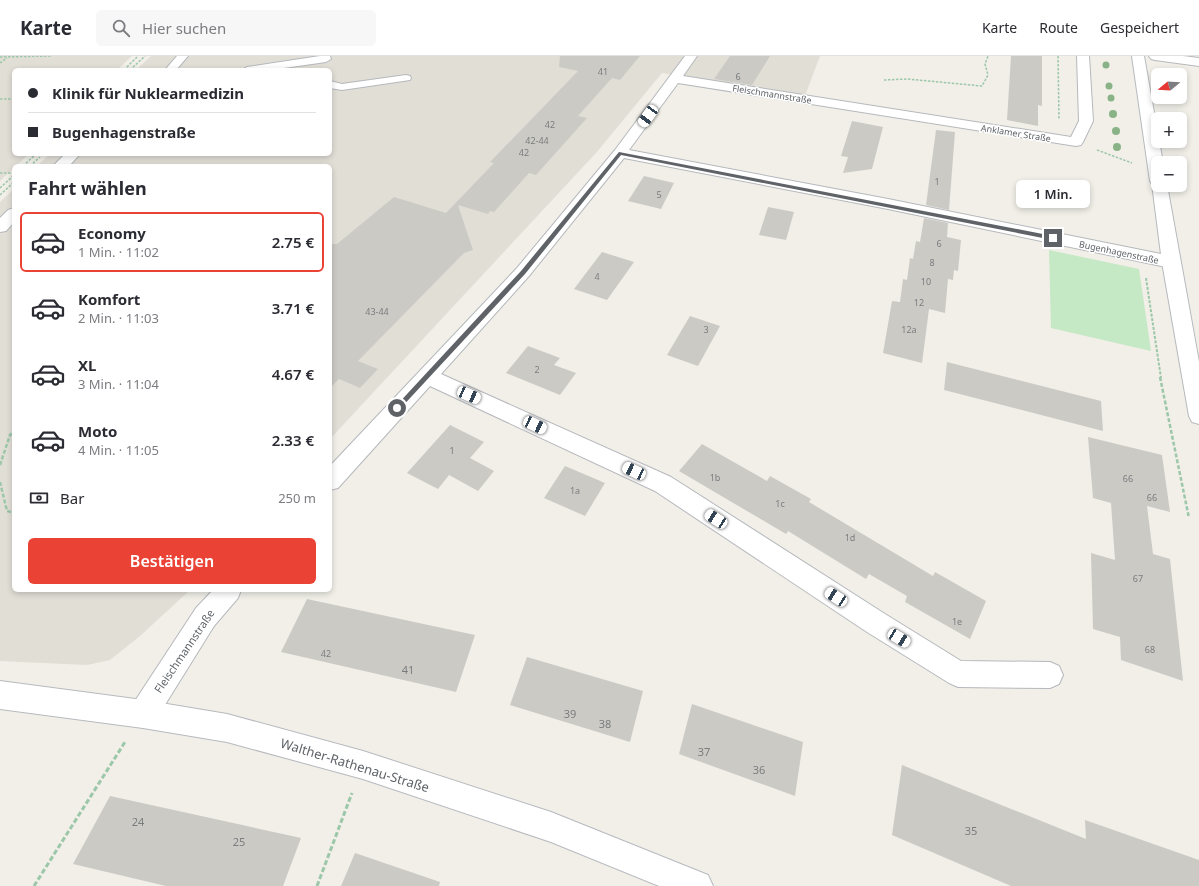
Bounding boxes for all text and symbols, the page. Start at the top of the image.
search box [96,10,376,46]
text: Karte [20,15,72,41]
icon: search [110,17,132,39]
text: Hier suchen [142,18,226,38]
text: Karte [982,18,1017,37]
text: Route [1039,18,1078,37]
text: Gespeichert [1100,18,1179,37]
house number: 41 [598,65,608,78]
north arrow [1151,68,1187,104]
map controls [1151,68,1187,192]
house number: 6 [735,70,741,83]
street label: Fleischmannstraße [731,81,813,107]
text: Klinik für Nuklearmedizin [52,83,244,103]
car [636,103,660,129]
button: + [1151,112,1187,148]
house number: 42 [545,118,555,131]
street label: Anklamer Straße [980,121,1052,145]
text: Bugenhagenstraße [52,122,196,142]
house number: 42-44 [525,134,549,147]
house number: 42 [519,146,529,159]
button: − [1151,156,1187,192]
house number: 1 [934,175,940,188]
text: Fahrt wählen [28,176,147,200]
callout: 1 Min. [1016,180,1090,208]
text: 1 Min. [1034,185,1072,203]
house number: 5 [656,188,662,201]
text: Economy [78,223,146,243]
icon: car [30,224,66,260]
route end [1044,229,1062,247]
text: 2.75 € [272,232,314,252]
house number: 6 [936,237,942,250]
street label: Bugenhagenstraße [1078,237,1160,267]
text: 1 Min. · 11:02 [78,243,159,261]
house number: 8 [929,256,935,269]
house number: 4 [594,270,600,283]
house number: 10 [921,275,931,288]
text: Komfort [78,289,140,309]
icon: car [30,290,66,326]
house number: 12 [914,296,924,309]
text: 3.71 € [272,298,314,318]
house number: 43-44 [365,305,389,318]
text: 2 Min. · 11:03 [78,309,159,327]
house number: 3 [703,323,709,336]
house number: 12a [901,323,917,336]
text: XL [78,355,96,375]
icon: car [30,356,66,392]
house number: 2 [534,363,540,376]
text: 4.67 € [272,364,314,384]
text: 3 Min. · 11:04 [78,375,159,393]
car [456,385,482,405]
route start [388,399,406,417]
car [522,414,548,436]
text: Moto [78,421,117,441]
icon: car [30,422,66,458]
text: 2.33 € [272,430,314,450]
text: 4 Min. · 11:05 [78,441,159,459]
house number: 1 [449,444,455,457]
car [621,460,647,482]
house number: 1b [710,471,721,484]
house number: 66 [1123,472,1133,485]
house number: 1a [570,484,580,497]
icon: cash [28,487,50,509]
text: Bar [60,488,84,508]
text: 250 m [278,489,316,507]
house number: 66 [1147,491,1157,504]
house number: 1c [775,497,785,510]
car [703,507,729,531]
house number: 1d [845,531,855,544]
button: Bestätigen [28,538,316,584]
house number: 67 [1133,572,1143,585]
car [823,585,849,609]
street label: Fleischmannstraße [150,606,218,696]
house number: 1e [952,615,962,628]
car [886,627,912,649]
house number: 68 [1145,643,1155,656]
house number: 42 [321,647,331,660]
house number: 41 [402,662,414,677]
house number: 39 [564,706,576,721]
house number: 38 [599,716,611,731]
street label: Walther-Rathenau-Straße [278,734,432,796]
house number: 37 [698,744,710,759]
house number: 36 [753,762,765,777]
house number: 24 [132,814,145,829]
house number: 35 [965,823,977,838]
house number: 25 [233,834,245,849]

